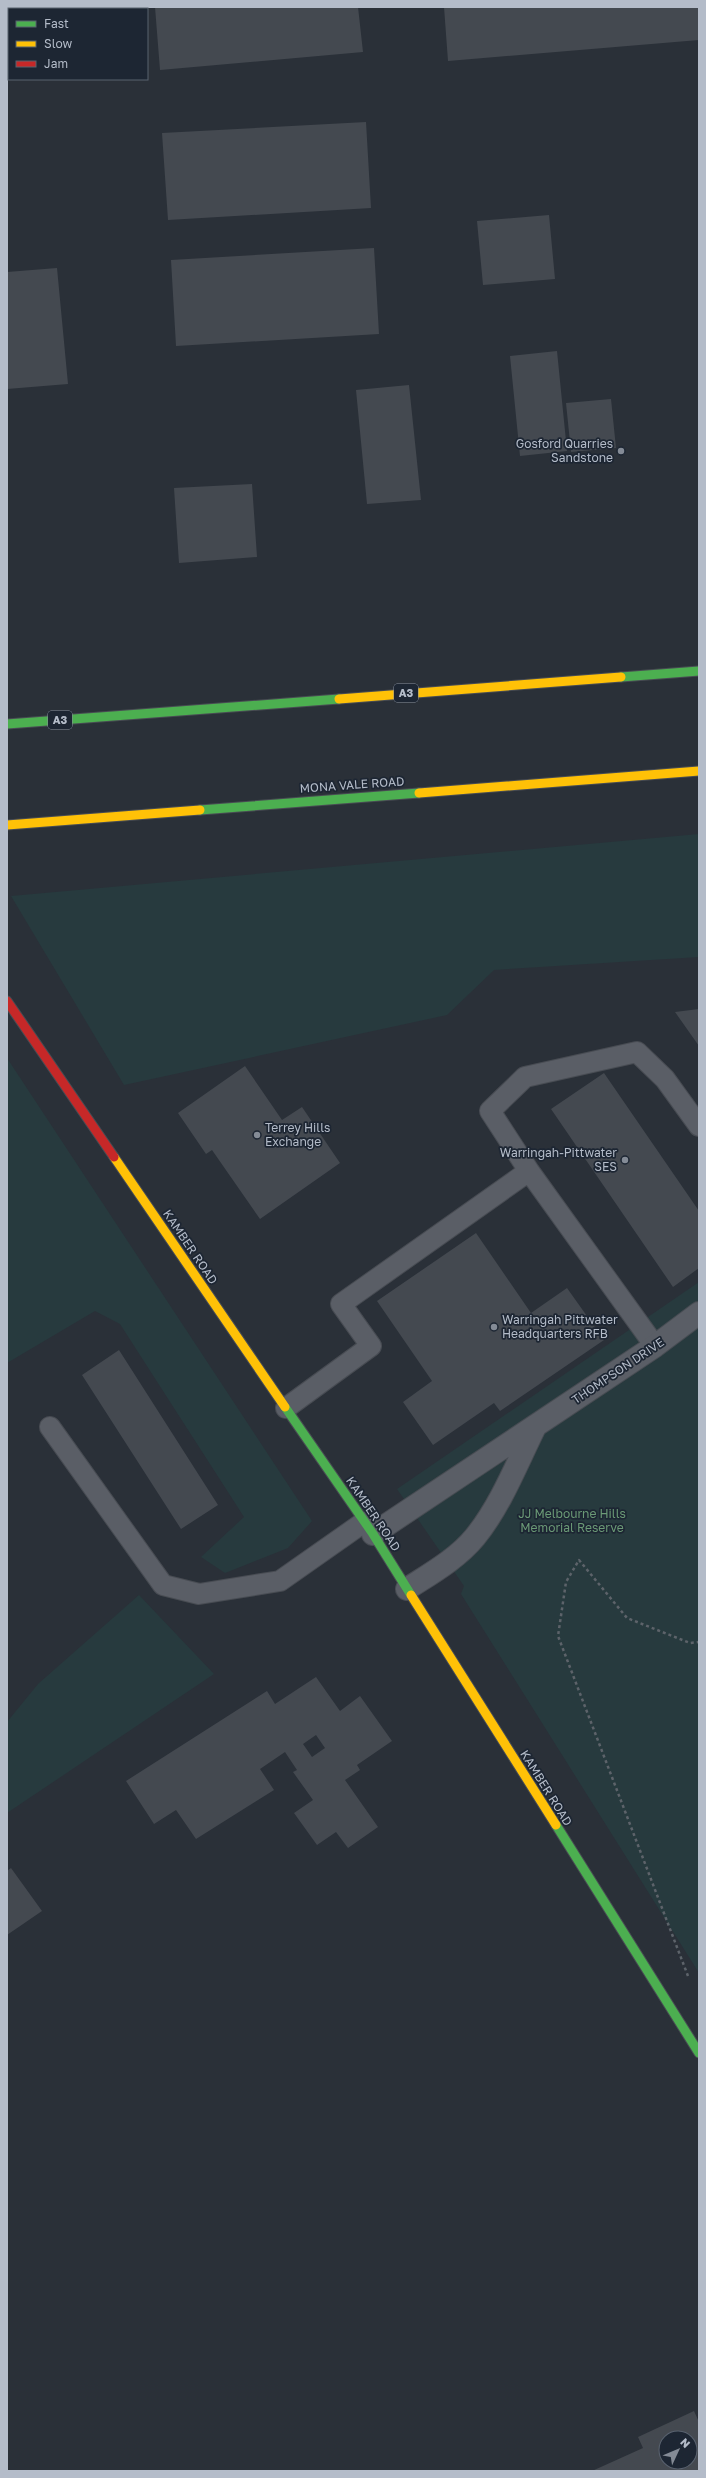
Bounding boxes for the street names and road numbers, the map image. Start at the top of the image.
road number: A3 [394,684,418,702]
road number: A3 [48,711,72,729]
street label: MONA VALE ROAD [299,773,405,796]
street label: KAMBER ROAD [160,1207,221,1287]
street label: THOMPSON DRIVE [569,1334,667,1407]
street label: KAMBER ROAD [343,1474,404,1554]
street label: KAMBER ROAD [517,1747,576,1828]

